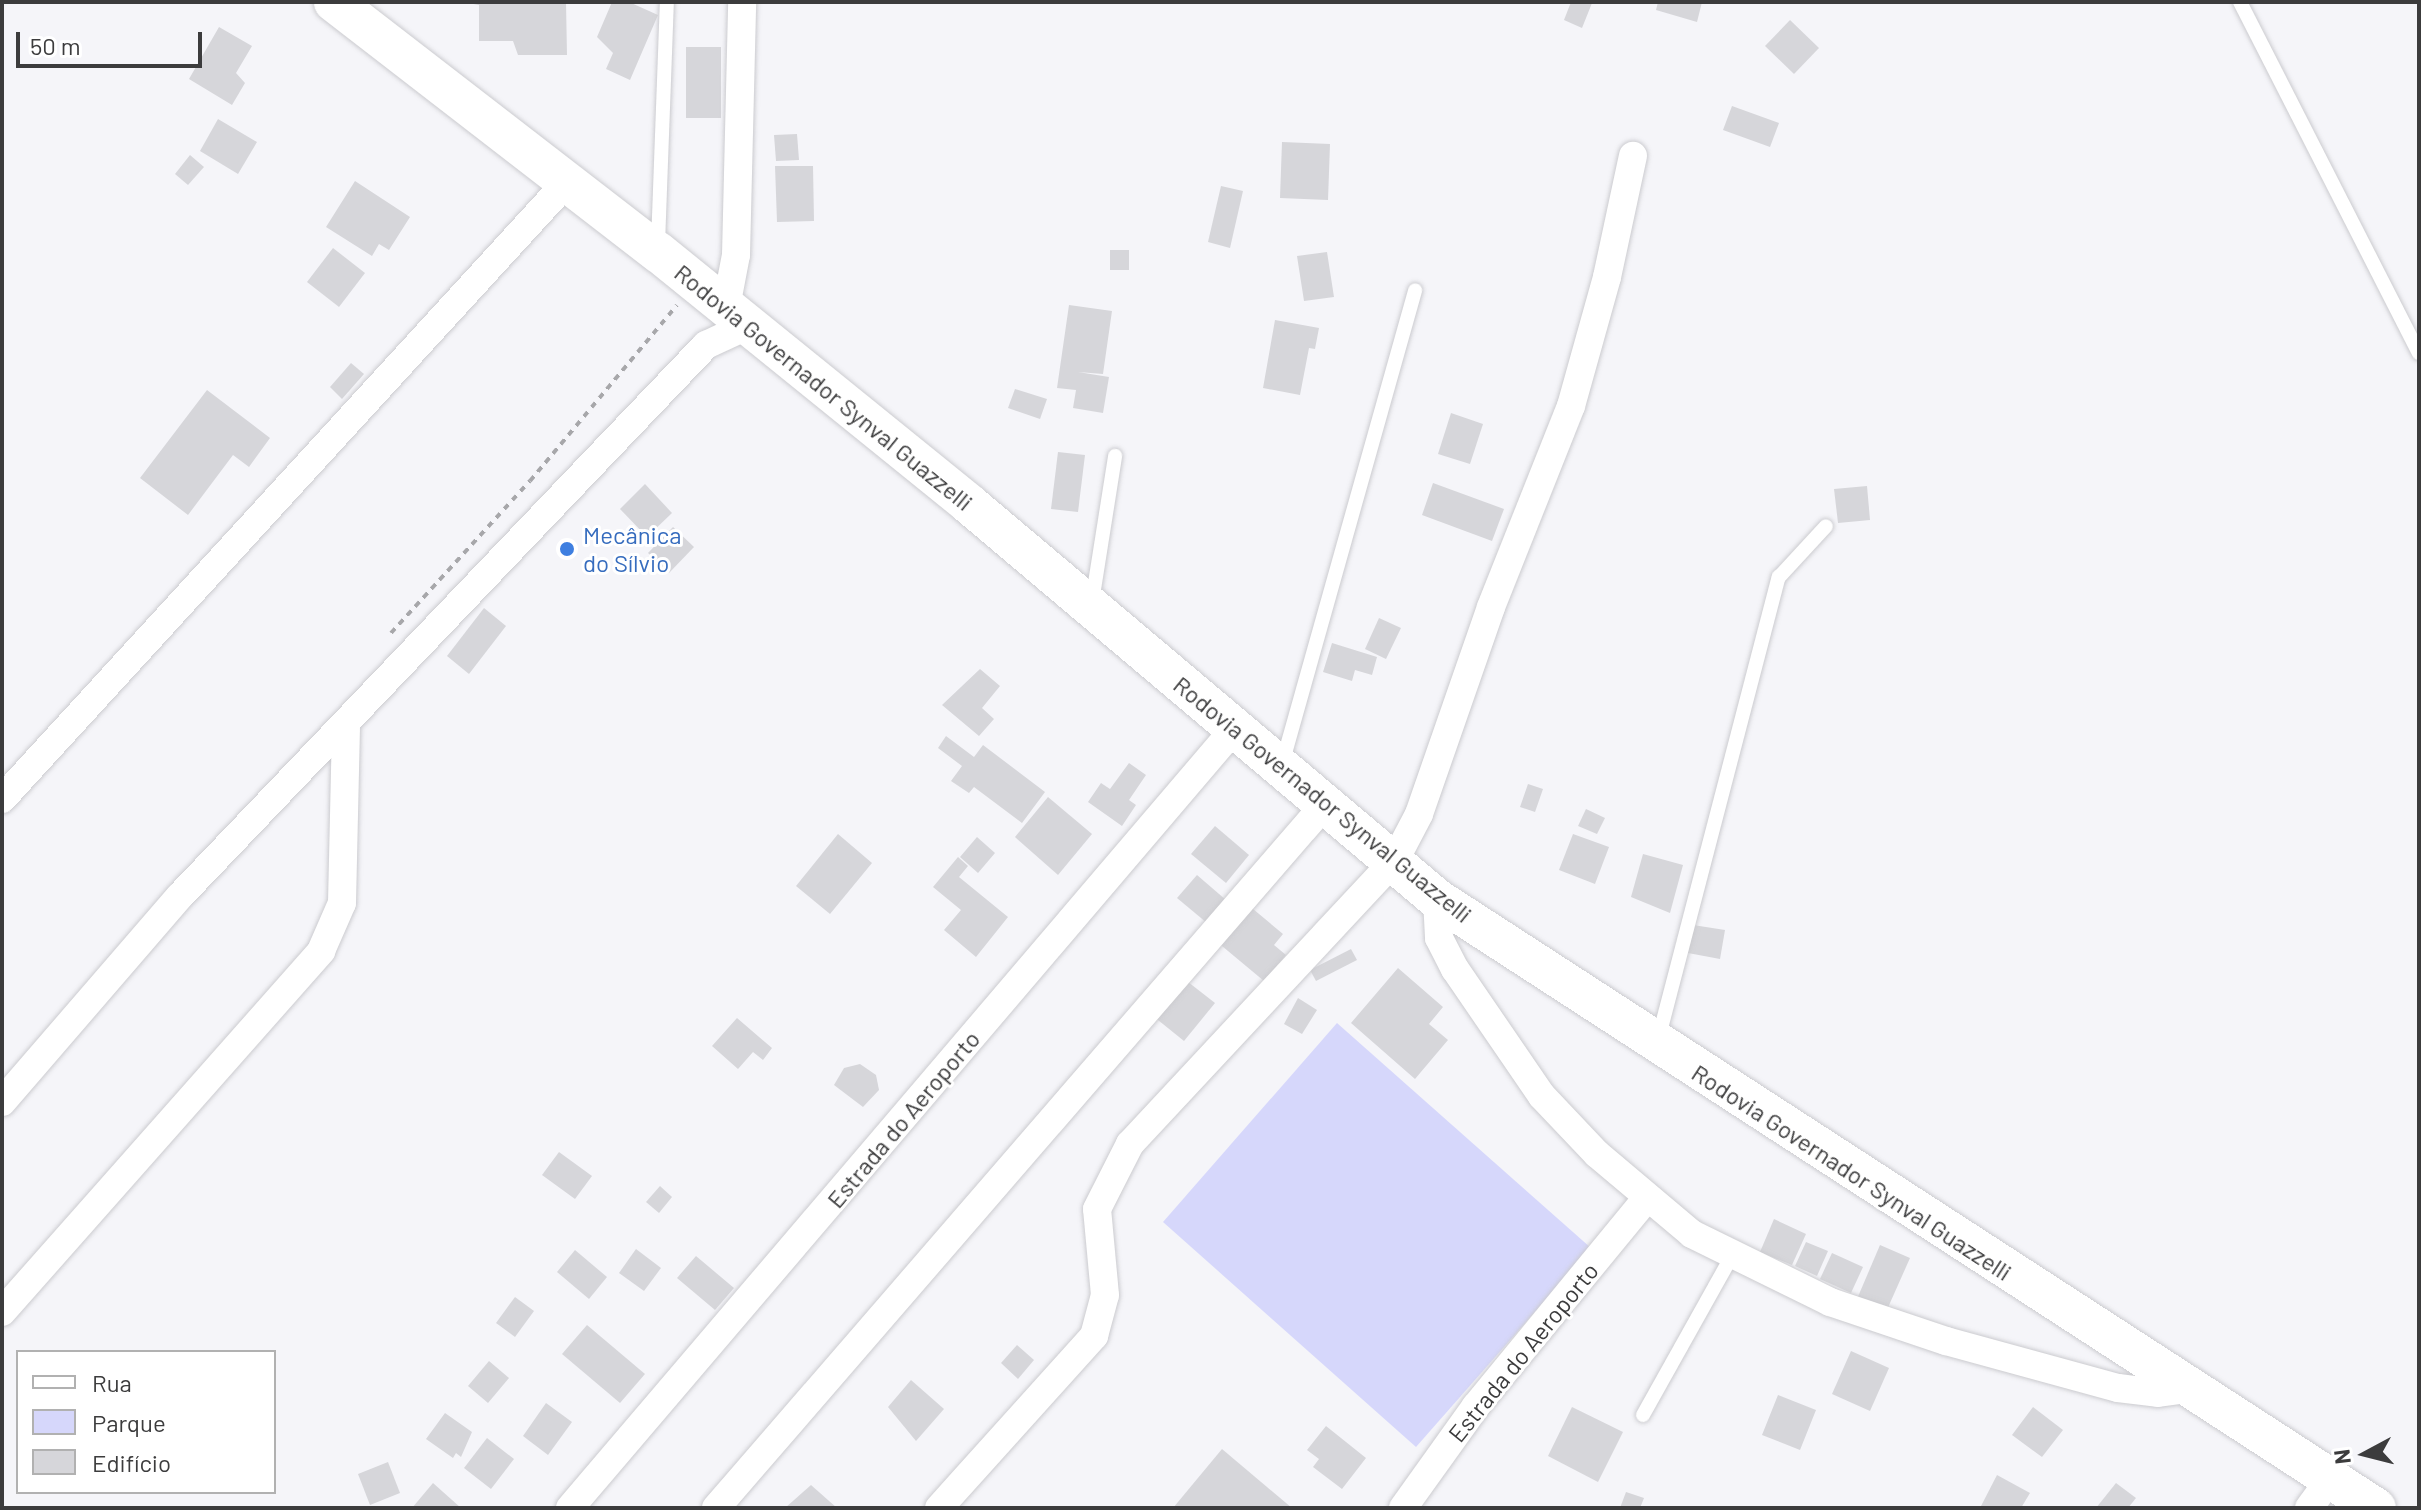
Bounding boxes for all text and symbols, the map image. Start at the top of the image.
scale bar [20,16,206,66]
text: 50 m [30,31,81,60]
street label: Rodovia Governador Synval Guazzelli [669,258,979,516]
place label: Mecânica do Sílvio [583,521,681,577]
marker: Mecânica do Sílvio [558,540,576,558]
street label: Rodovia Governador Synval Guazzelli [1168,670,1478,928]
street label: Estrada do Aeroporto [821,1025,985,1213]
street label: Rodovia Governador Synval Guazzelli [1687,1058,2017,1286]
street label: Estrada do Aeroporto [1442,1257,1604,1447]
legend [16,1350,276,1494]
text: Rua [92,1368,132,1397]
text: Parque [92,1408,166,1437]
north arrow [2325,1414,2405,1494]
text: Edifício [92,1448,171,1477]
text: N [2327,1448,2355,1466]

